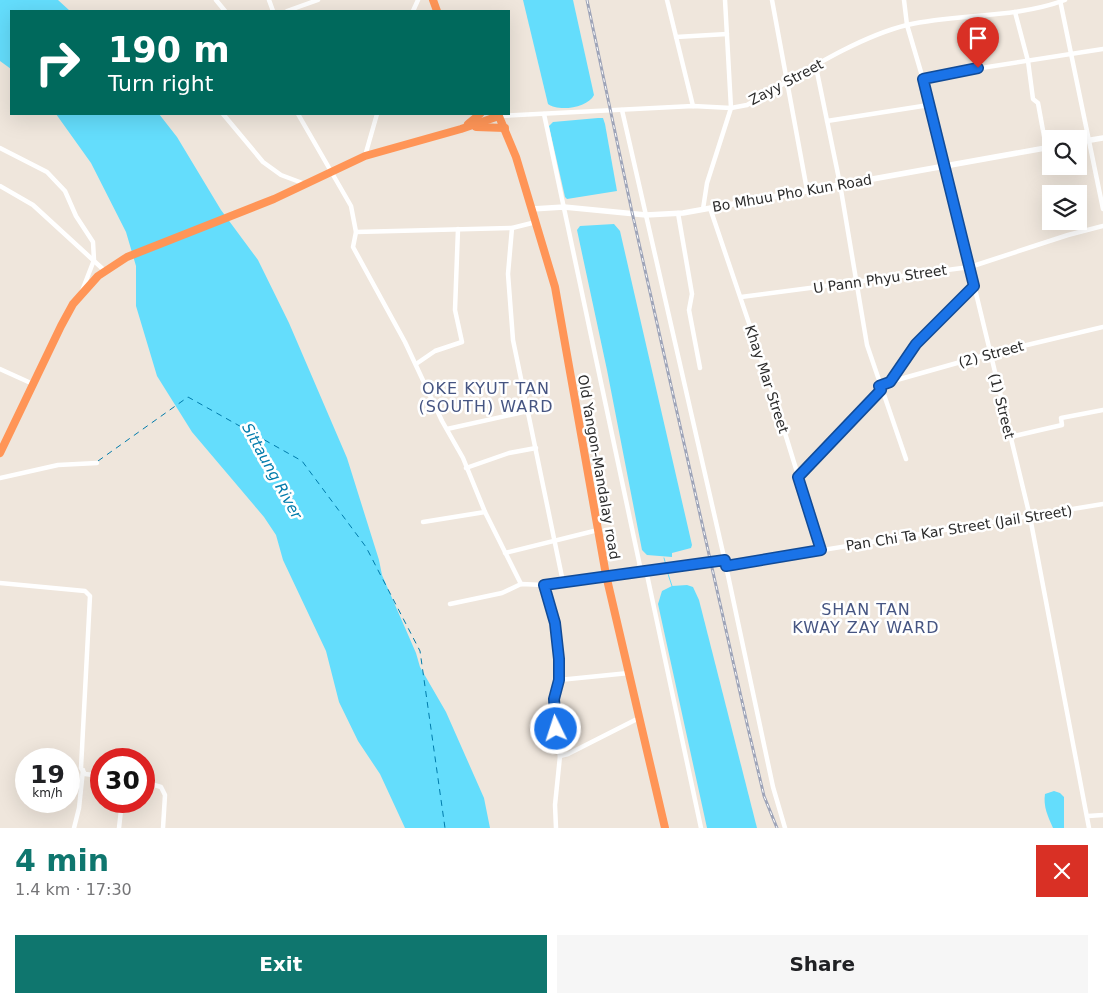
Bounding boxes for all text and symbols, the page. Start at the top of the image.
pin [957,17,999,68]
icon: arrive [964,24,992,52]
icon: right [25,30,90,95]
text: 190 m [108,30,230,70]
street label: Zayy Street [746,56,826,108]
text: Turn right [108,71,213,96]
map controls [1042,130,1087,230]
button: search [1042,130,1087,175]
street label: Bo Mhuu Pho Kun Road [711,171,873,215]
button: layers [1042,185,1087,230]
street label: U Pann Phyu Street [812,262,948,296]
street label: Khay Mar Street [742,323,792,436]
street label: (2) Street [957,337,1026,370]
street label: (1) Street [986,372,1018,441]
street label: Old Yangon-Mandalay road [575,373,623,561]
district label: OKE KYUT TAN (SOUTH) WARD [418,379,554,416]
water label: Sittaung River [238,420,306,523]
street label: Pan Chi Ta Kar Street (Jail Street) [845,502,1073,554]
district label: SHAN TAN KWAY ZAY WARD [792,600,940,637]
position arrow [529,702,581,754]
speed limit sign: 30 [90,748,155,813]
text: 19 [30,760,65,789]
text: km/h [32,786,63,800]
text: 4 min [15,843,109,878]
button: close [1036,845,1088,897]
text: 1.4 km · 17:30 [15,880,132,899]
button: Exit [15,935,547,993]
button: Share [557,935,1088,993]

